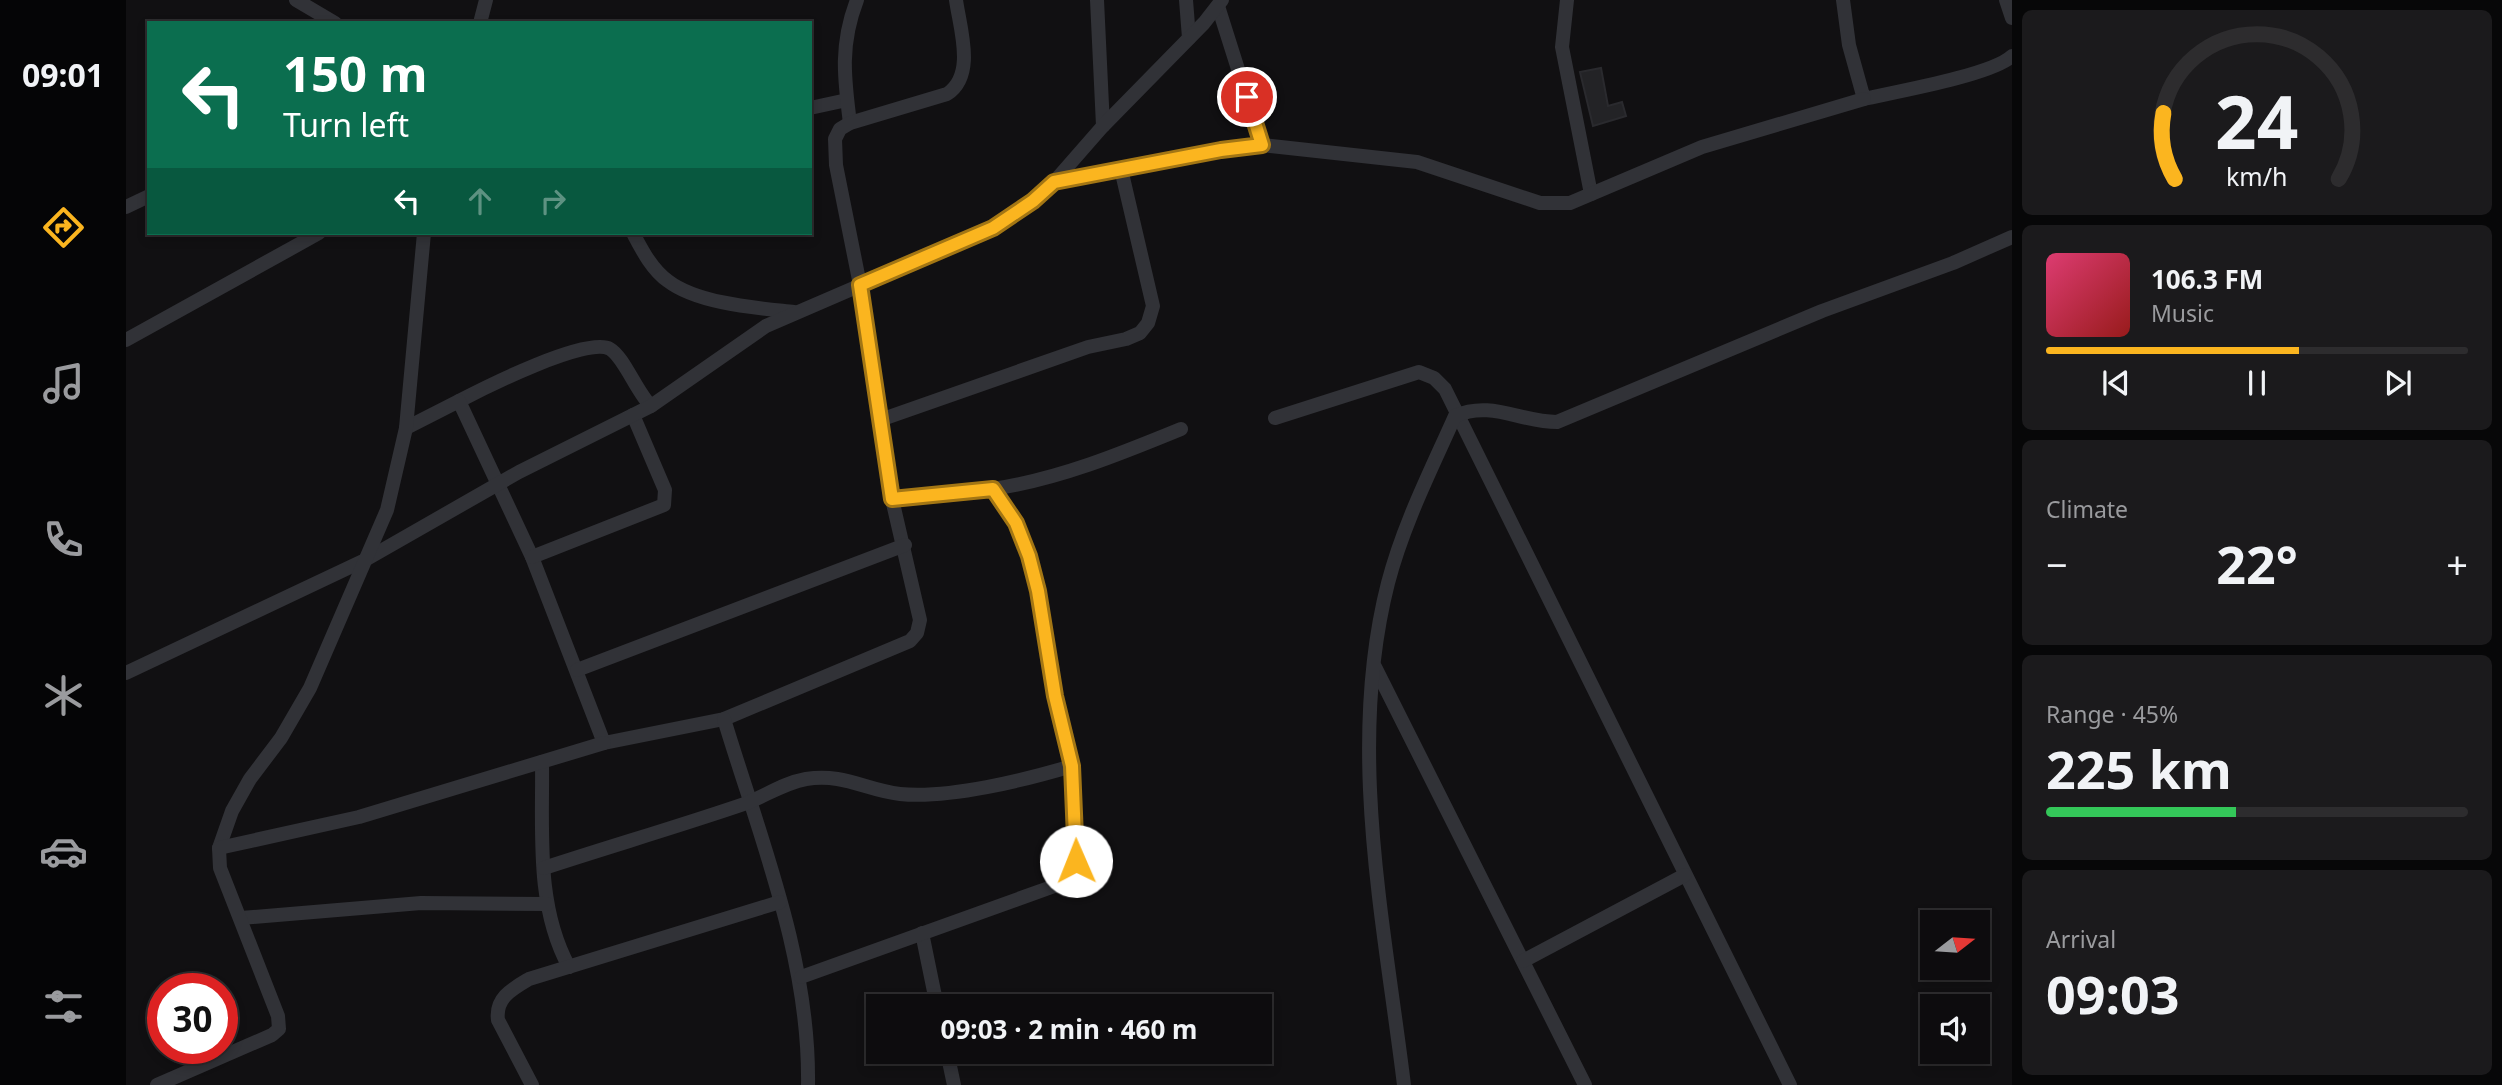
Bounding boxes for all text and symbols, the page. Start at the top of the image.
text: 150 m [283,40,428,106]
icon: left [168,49,259,140]
text: 09:01 [22,53,104,96]
pin [1217,67,1277,127]
text: 24 [2215,71,2299,170]
icon: arrive [1228,78,1266,116]
text: Turn left [283,103,409,146]
text: km/h [2226,158,2288,192]
icon: left [388,182,426,220]
icon: ahead [461,182,499,220]
icon: right [534,182,572,220]
icon: directions [39,203,88,252]
text: 106.3 FM [2151,261,2263,297]
text: Music [2151,297,2214,329]
icon: music [39,359,88,408]
icon: previous [2097,364,2135,402]
icon: pause [2238,364,2276,402]
icon: next [2379,364,2417,402]
text: Climate [2046,493,2128,525]
icon: phone [39,515,88,564]
text: 22° [2216,528,2298,599]
text: − [2046,538,2068,590]
text: + [2446,538,2468,590]
icon: climate [39,671,88,720]
text: Range · 45% [2046,698,2178,730]
text: 225 km [2046,733,2232,804]
position arrow [1039,824,1113,898]
icon: car [39,827,88,876]
north arrow [1920,910,1990,980]
map controls [1920,910,1990,1064]
text: Arrival [2046,923,2116,955]
text: 09:03 [2046,958,2180,1029]
speed limit sign: 30 [147,973,238,1064]
icon: filters [39,982,88,1031]
button: sound [1920,994,1990,1064]
text: 09:03 · 2 min · 460 m [941,1011,1197,1047]

